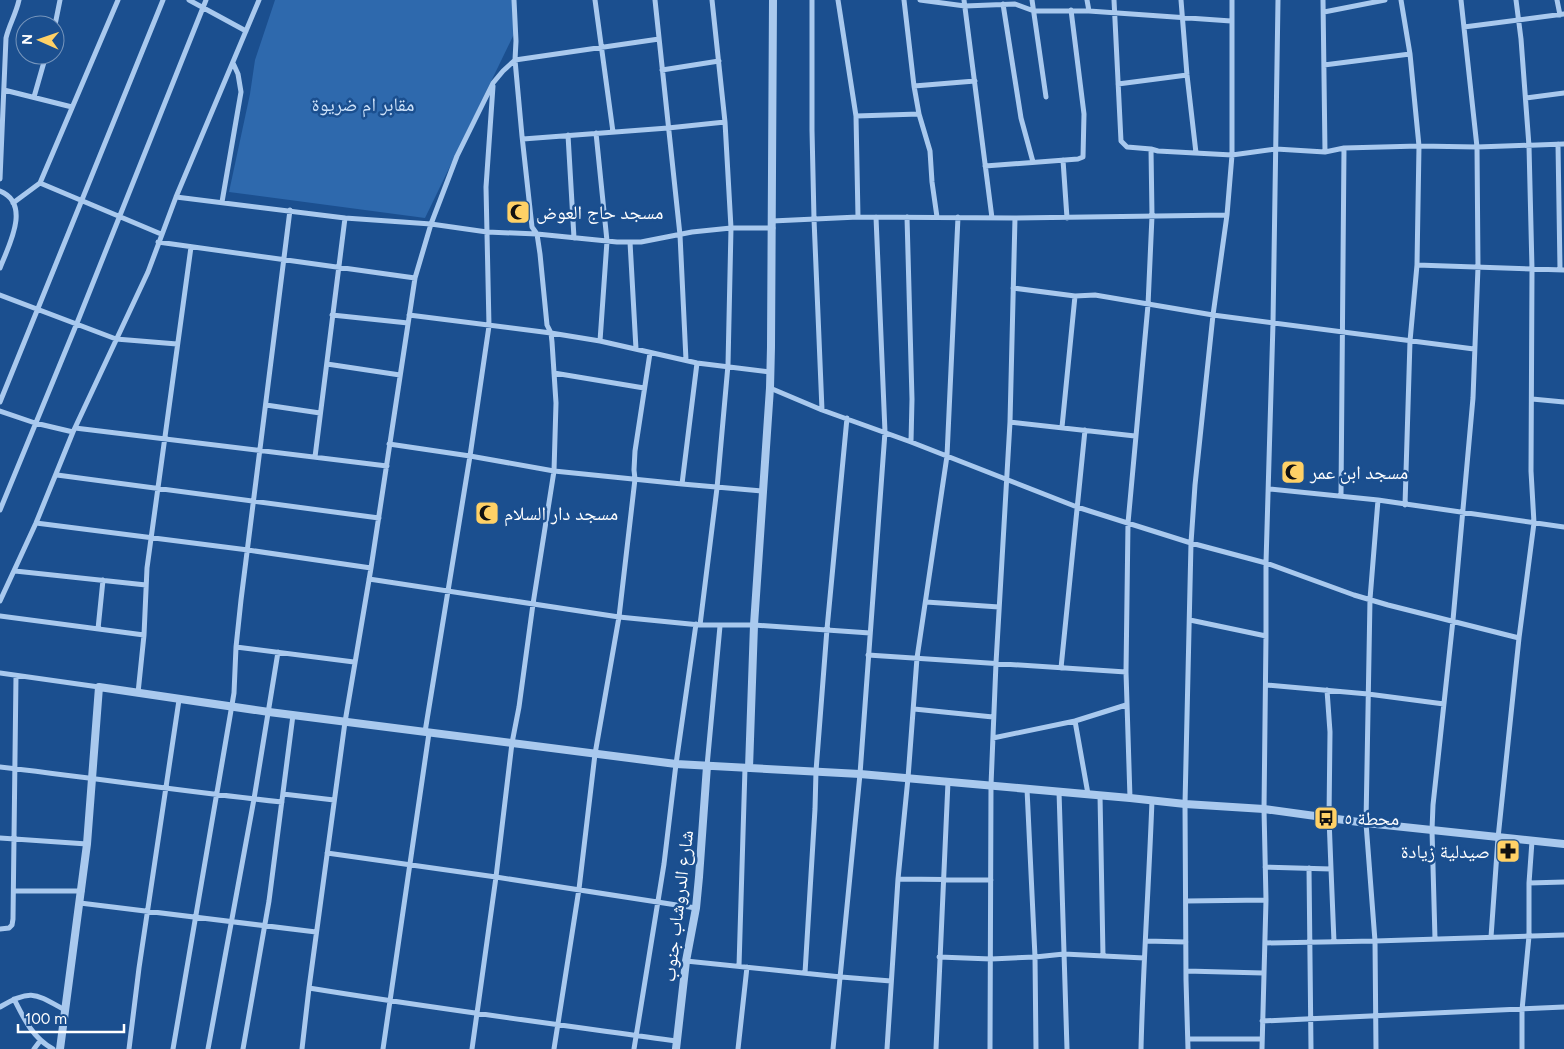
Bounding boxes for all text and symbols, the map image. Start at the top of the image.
north arrow [15,15,65,65]
text: N [19,34,36,45]
park label: مقابر ام ضريوة [312,93,414,118]
mosque icon: مسجد حاج العوض [505,199,531,225]
place label: مسجد حاج العوض [536,201,663,224]
mosque icon: مسجد ابن عمر [1280,459,1306,485]
place label: مسجد ابن عمر [1309,461,1408,484]
mosque icon: مسجد دار السلام [474,500,500,526]
place label: مسجد دار السلام [504,502,618,527]
bus stop icon: محطة ٥ [1313,805,1339,831]
place label: محطة ٥ [1344,807,1399,830]
street label: شارع الدروشاب جنوب [657,829,698,983]
pharmacy icon: صيدلية زيادة [1495,838,1521,864]
place label: صيدلية زيادة [1401,840,1490,863]
scale bar [18,1002,124,1034]
text: 100 m [25,1010,67,1028]

